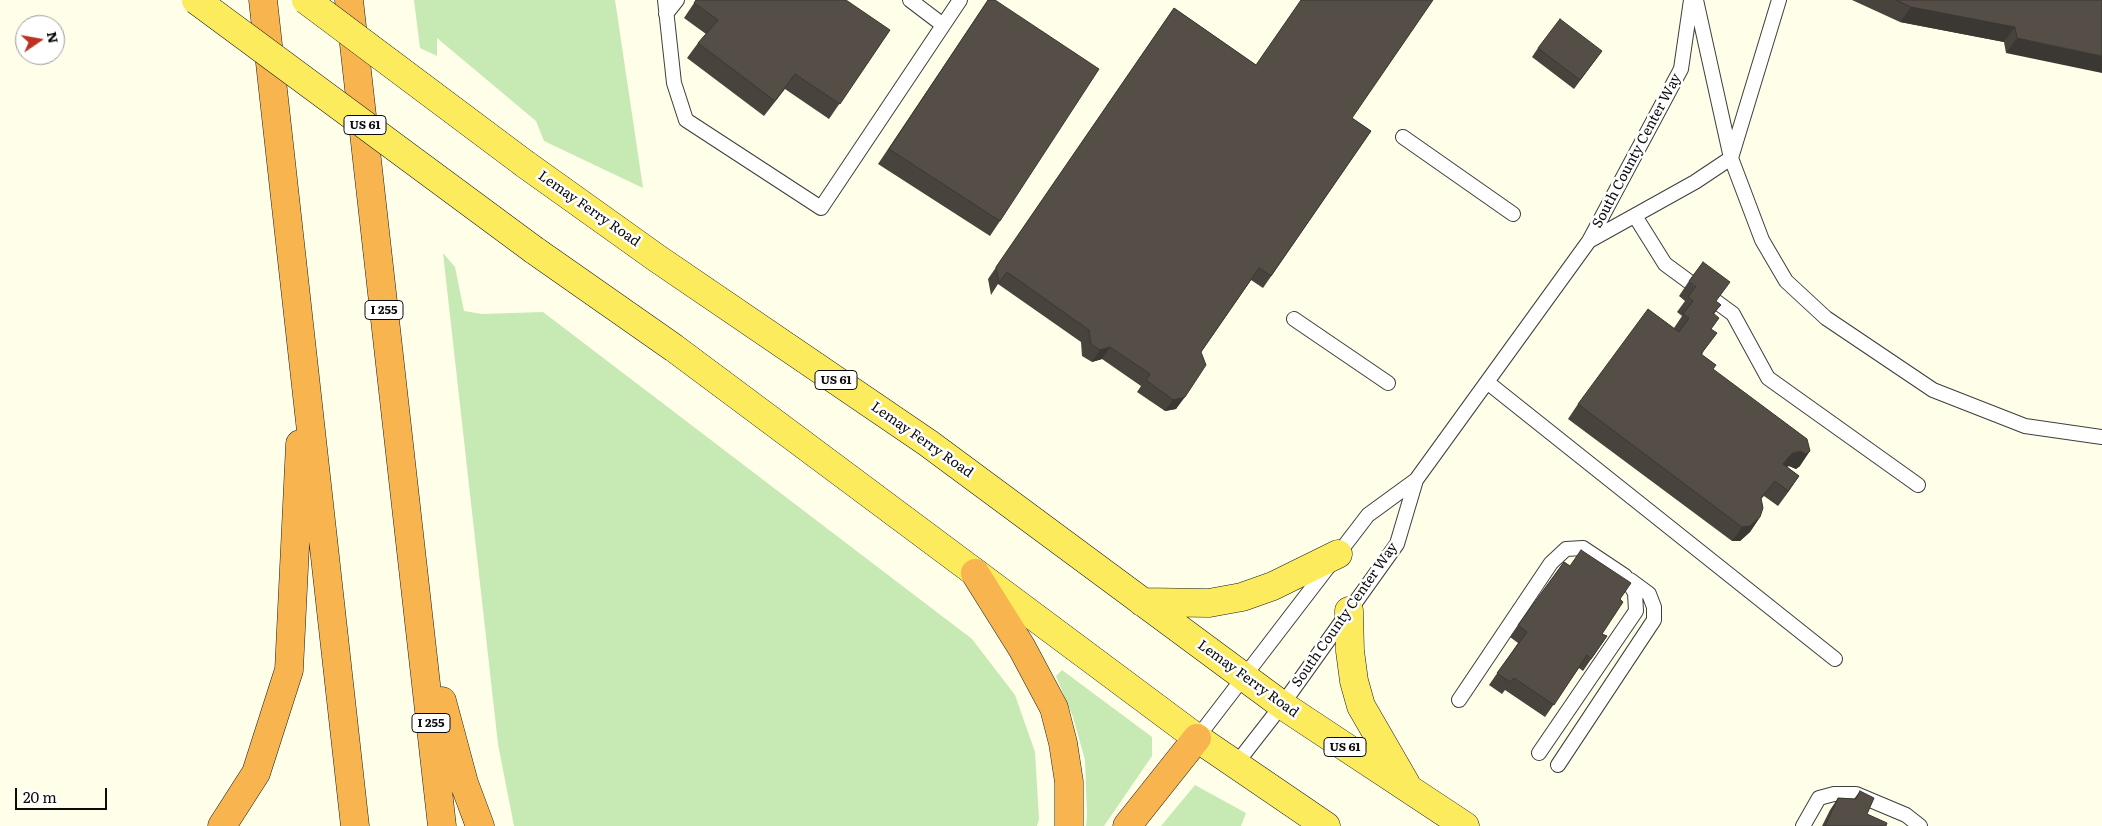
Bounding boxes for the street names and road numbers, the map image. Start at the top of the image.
street label: South County Center Way [1589,71,1685,231]
road number: US 61 [344,116,386,134]
street label: Lemay Ferry Road [535,168,643,250]
road number: I 255 [365,300,403,320]
road number: US 61 [815,370,857,390]
street label: Lemay Ferry Road [868,399,976,481]
street label: South County Center Way [1289,539,1401,691]
street label: Lemay Ferry Road [1194,637,1302,721]
road number: I 255 [412,714,450,732]
road number: US 61 [1324,738,1366,756]

